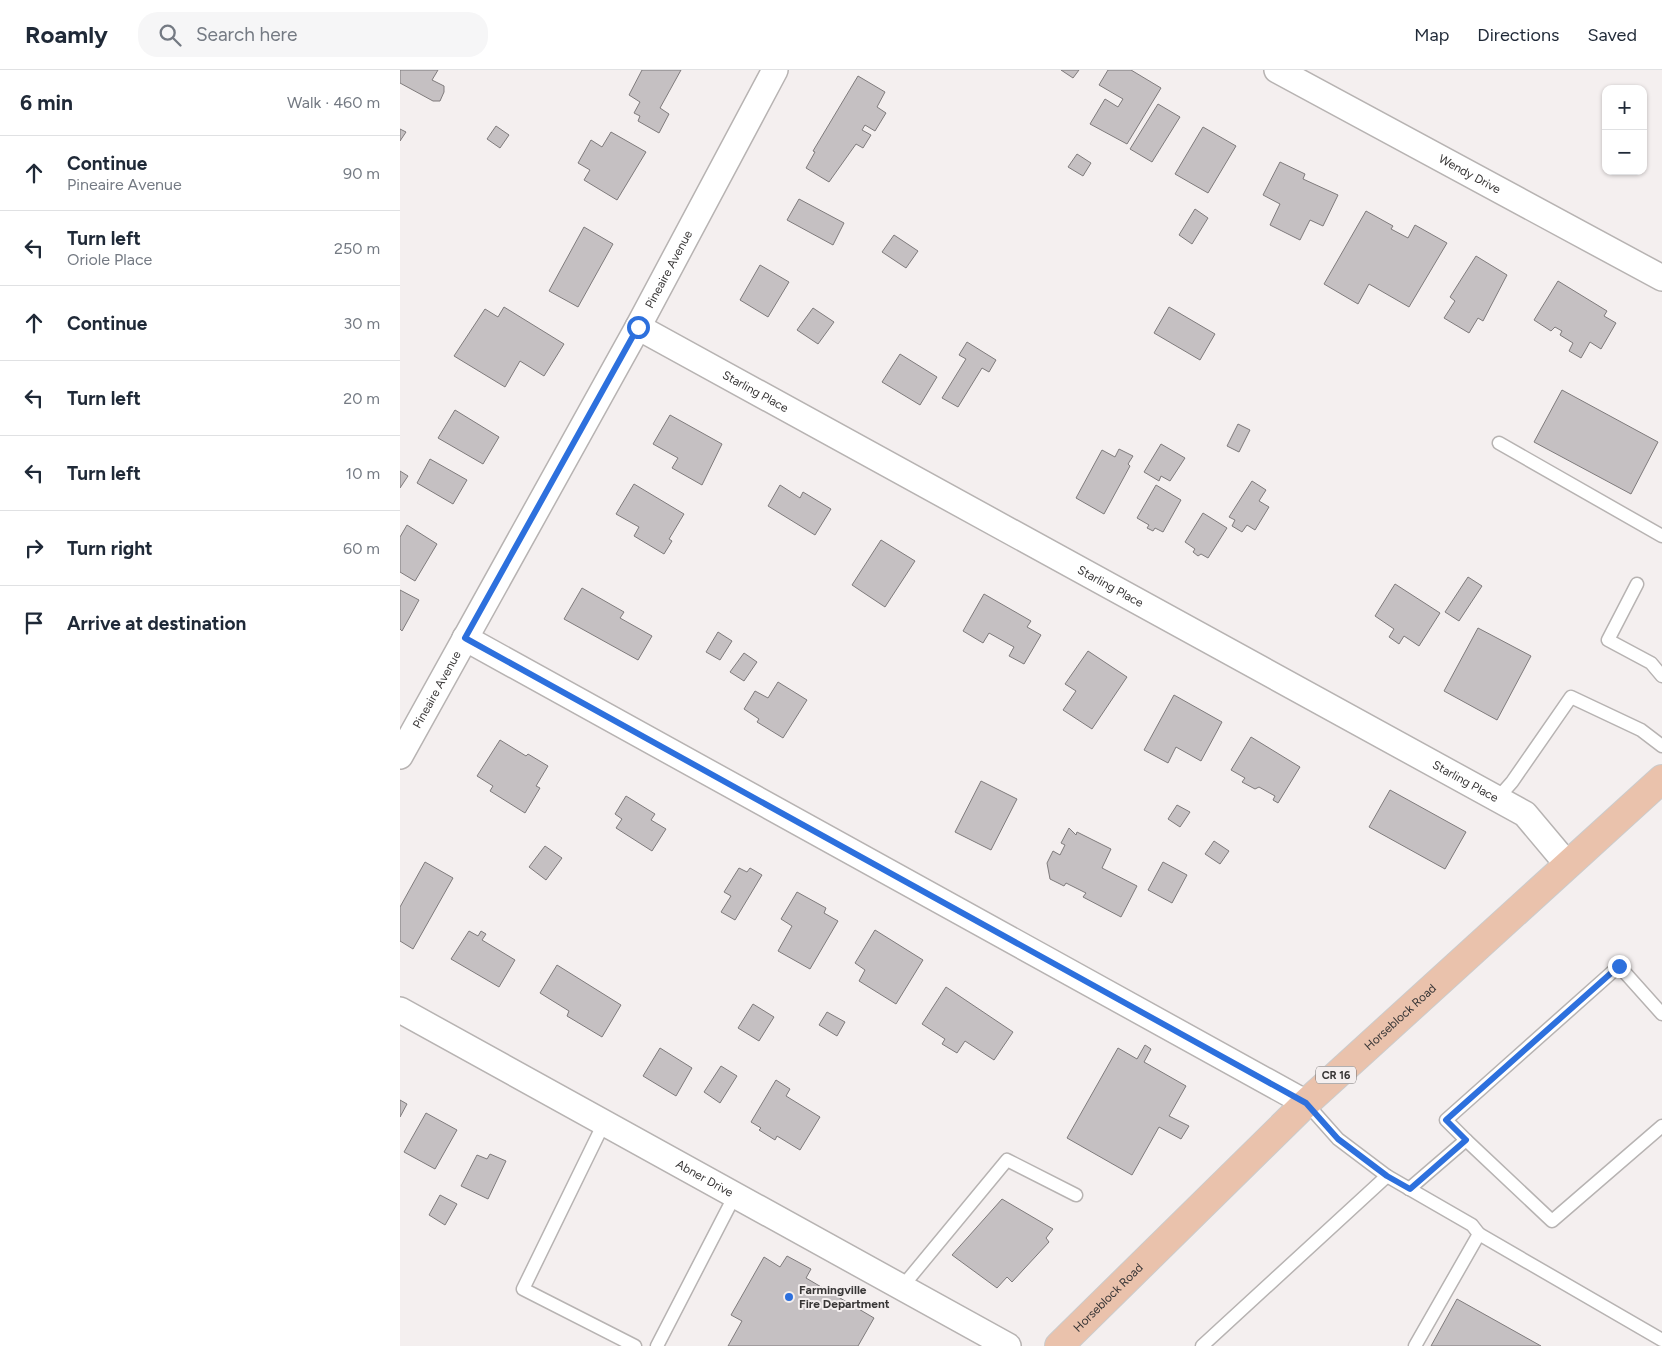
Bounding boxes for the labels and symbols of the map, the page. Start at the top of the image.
street label: Wendy Drive [1436,152,1503,197]
street label: Pineaire Avenue [642,228,695,311]
route start [627,316,650,339]
street label: Starling Place [720,368,791,415]
street label: Starling Place [1075,563,1146,610]
street label: Pineaire Avenue [410,648,464,731]
street label: Starling Place [1430,758,1501,805]
route end [1608,955,1631,978]
street label: Horseblock Road [1362,981,1439,1053]
road number: CR 16 [1316,1066,1356,1084]
street label: Abner Drive [674,1157,736,1200]
street label: Horseblock Road [1071,1260,1146,1335]
place label: Farmingville Fire Department [799,1283,890,1311]
marker: Farmingville Fire Department [783,1291,795,1303]

